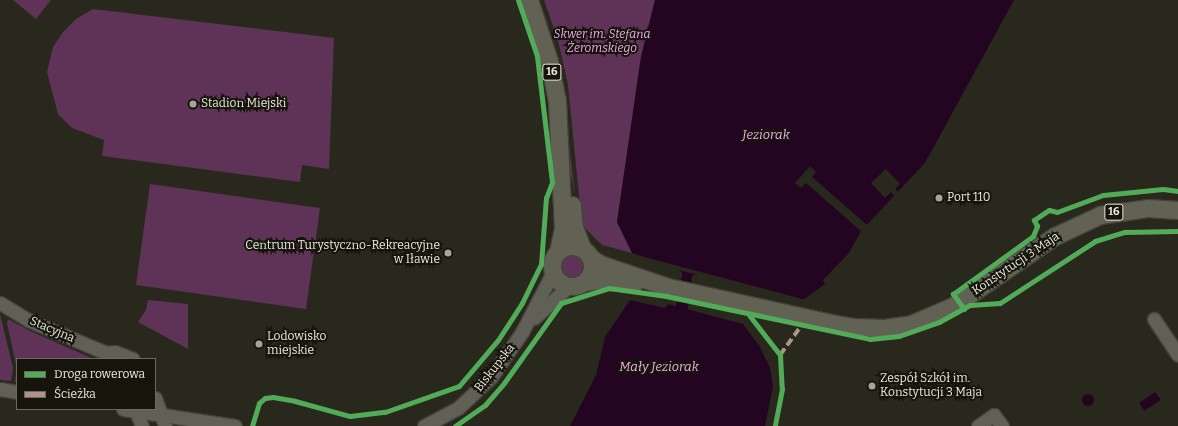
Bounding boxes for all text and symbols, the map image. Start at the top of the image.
park label: Skwer im. Stefana Żeromskiego [554,28,650,56]
road number: 16 [542,63,562,81]
place label: Stadion Miejski [201,97,286,111]
marker: Stadion Miejski [188,99,198,109]
water label: Jeziorak [742,127,790,143]
place label: Port 110 [947,191,990,205]
marker: Port 110 [934,193,944,203]
road number: 16 [1104,203,1124,221]
street label: Konstytucji 3 Maja [970,230,1062,298]
place label: Centrum Turystyczno-Rekreacyjne w Iławie [245,239,440,267]
marker: Centrum Turystyczno-Rekreacyjne w Iławie [443,248,453,258]
street label: Stacyjna [27,314,77,346]
place label: Lodowisko miejskie [267,330,326,358]
marker: Lodowisko miejskie [254,339,264,349]
street label: Biskupska [472,341,518,395]
legend [16,358,156,410]
water label: Mały Jeziorak [619,359,699,375]
text: Droga rowerowa [54,367,145,381]
place label: Zespół Szkół im. Konstytucji 3 Maja [880,372,982,400]
marker: Zespół Szkół im. Konstytucji 3 Maja [867,381,877,391]
text: Ścieżka [54,387,96,401]

